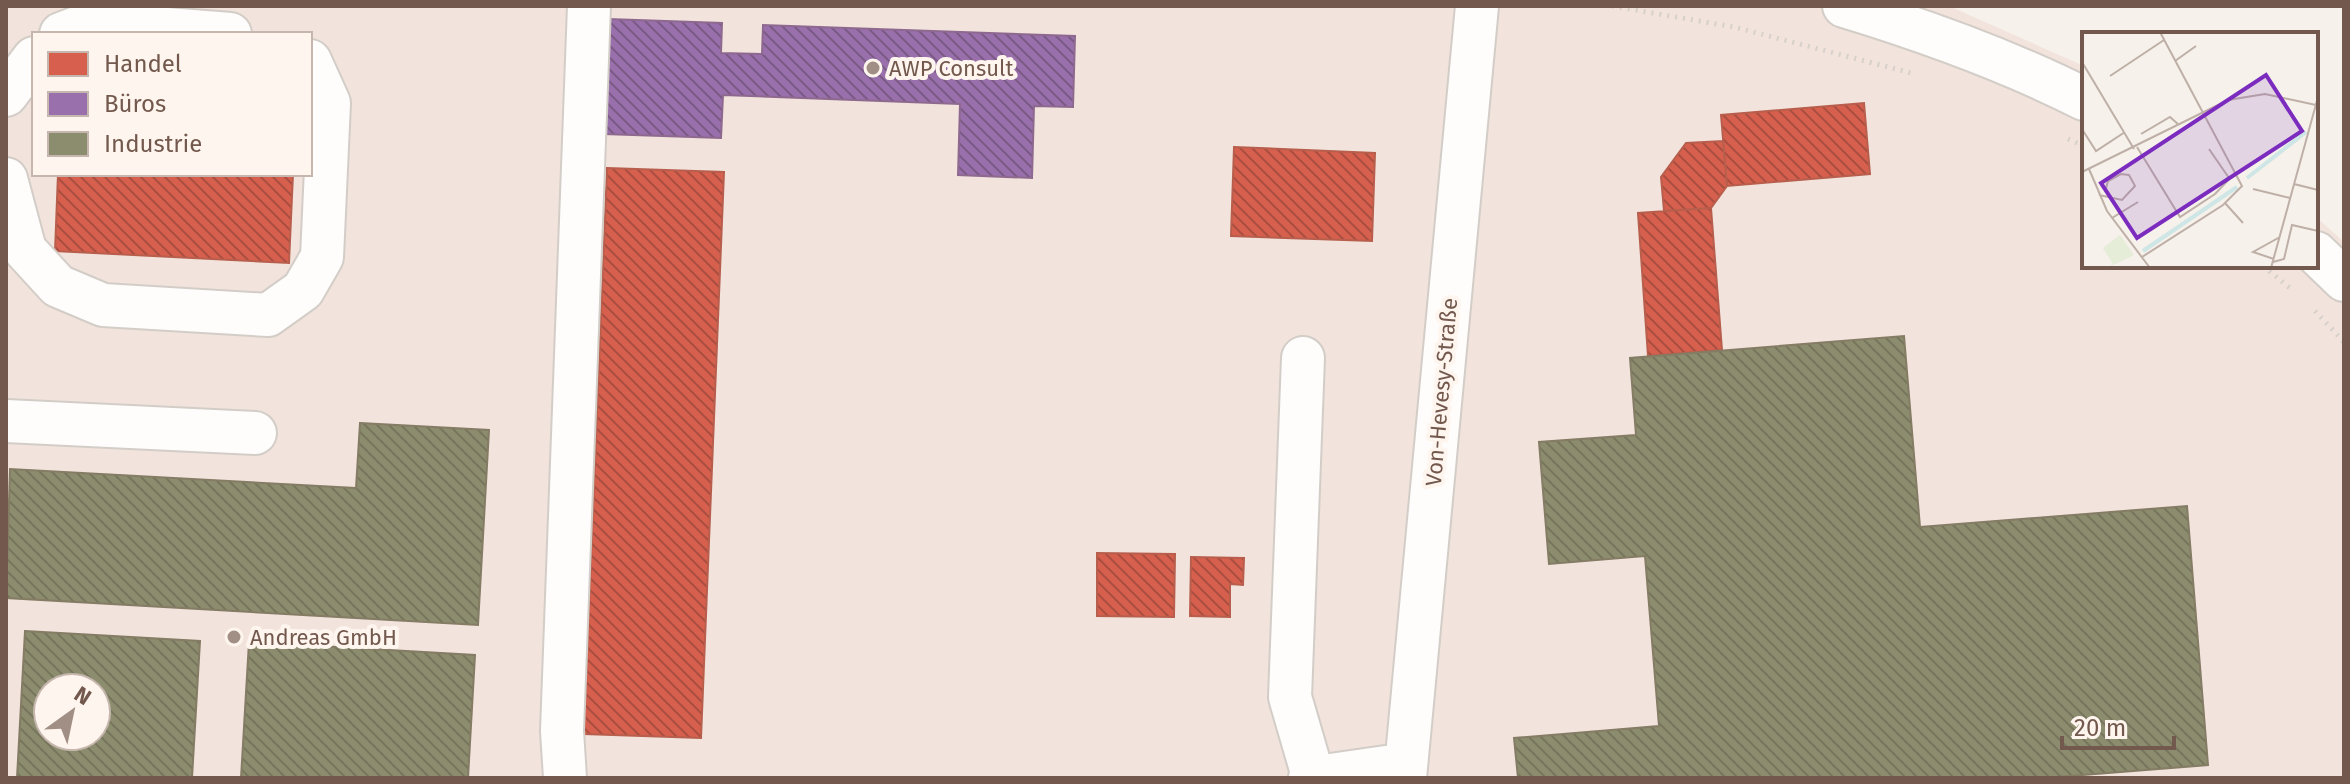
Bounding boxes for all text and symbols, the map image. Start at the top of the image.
legend [32,32,312,176]
inset map [2082,32,2318,268]
text: Handel [104,50,182,78]
place label: AWP Consult [889,55,1014,82]
marker: AWP Consult [864,59,882,77]
text: Büros [104,90,166,118]
text: Industrie [104,130,202,158]
street label: Von-Hevesy-Straße [1420,297,1463,487]
place label: Andreas GmbH [250,624,397,651]
marker: Andreas GmbH [225,628,243,646]
north arrow [32,672,112,752]
text: N [69,680,96,711]
scale bar [2062,700,2174,750]
text: 20 m [2074,714,2126,742]

